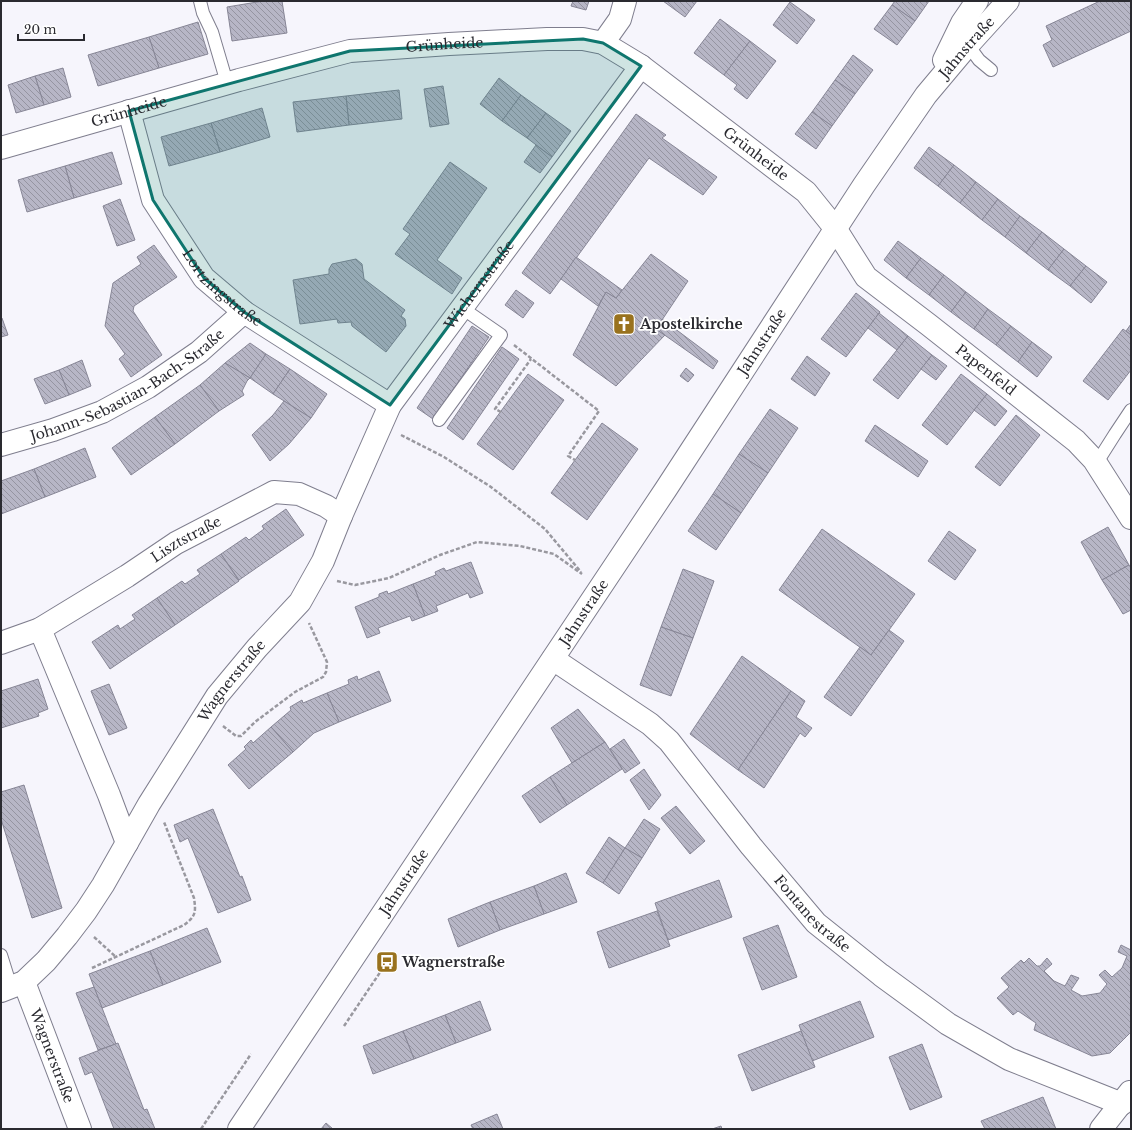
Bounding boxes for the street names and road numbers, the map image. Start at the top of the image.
street label: Jahnstraße [934,13,998,83]
street label: Grünheide [405,33,484,56]
street label: Grünheide [89,92,169,131]
street label: Grünheide [719,123,792,185]
street label: Wichernstraße [440,237,518,334]
street label: Lortzingstraße [178,245,266,330]
street label: Jahnstraße [733,305,790,380]
street label: Johann-Sebastian-Bach-Straße [26,325,228,446]
street label: Papenfeld [952,341,1020,400]
street label: Lisztstraße [147,512,224,566]
street label: Jahnstraße [554,576,612,651]
street label: Wagnerstraße [194,636,269,726]
street label: Jahnstraße [374,845,432,920]
street label: Fontanestraße [770,871,854,956]
street label: Wagnerstraße [26,1005,78,1106]

